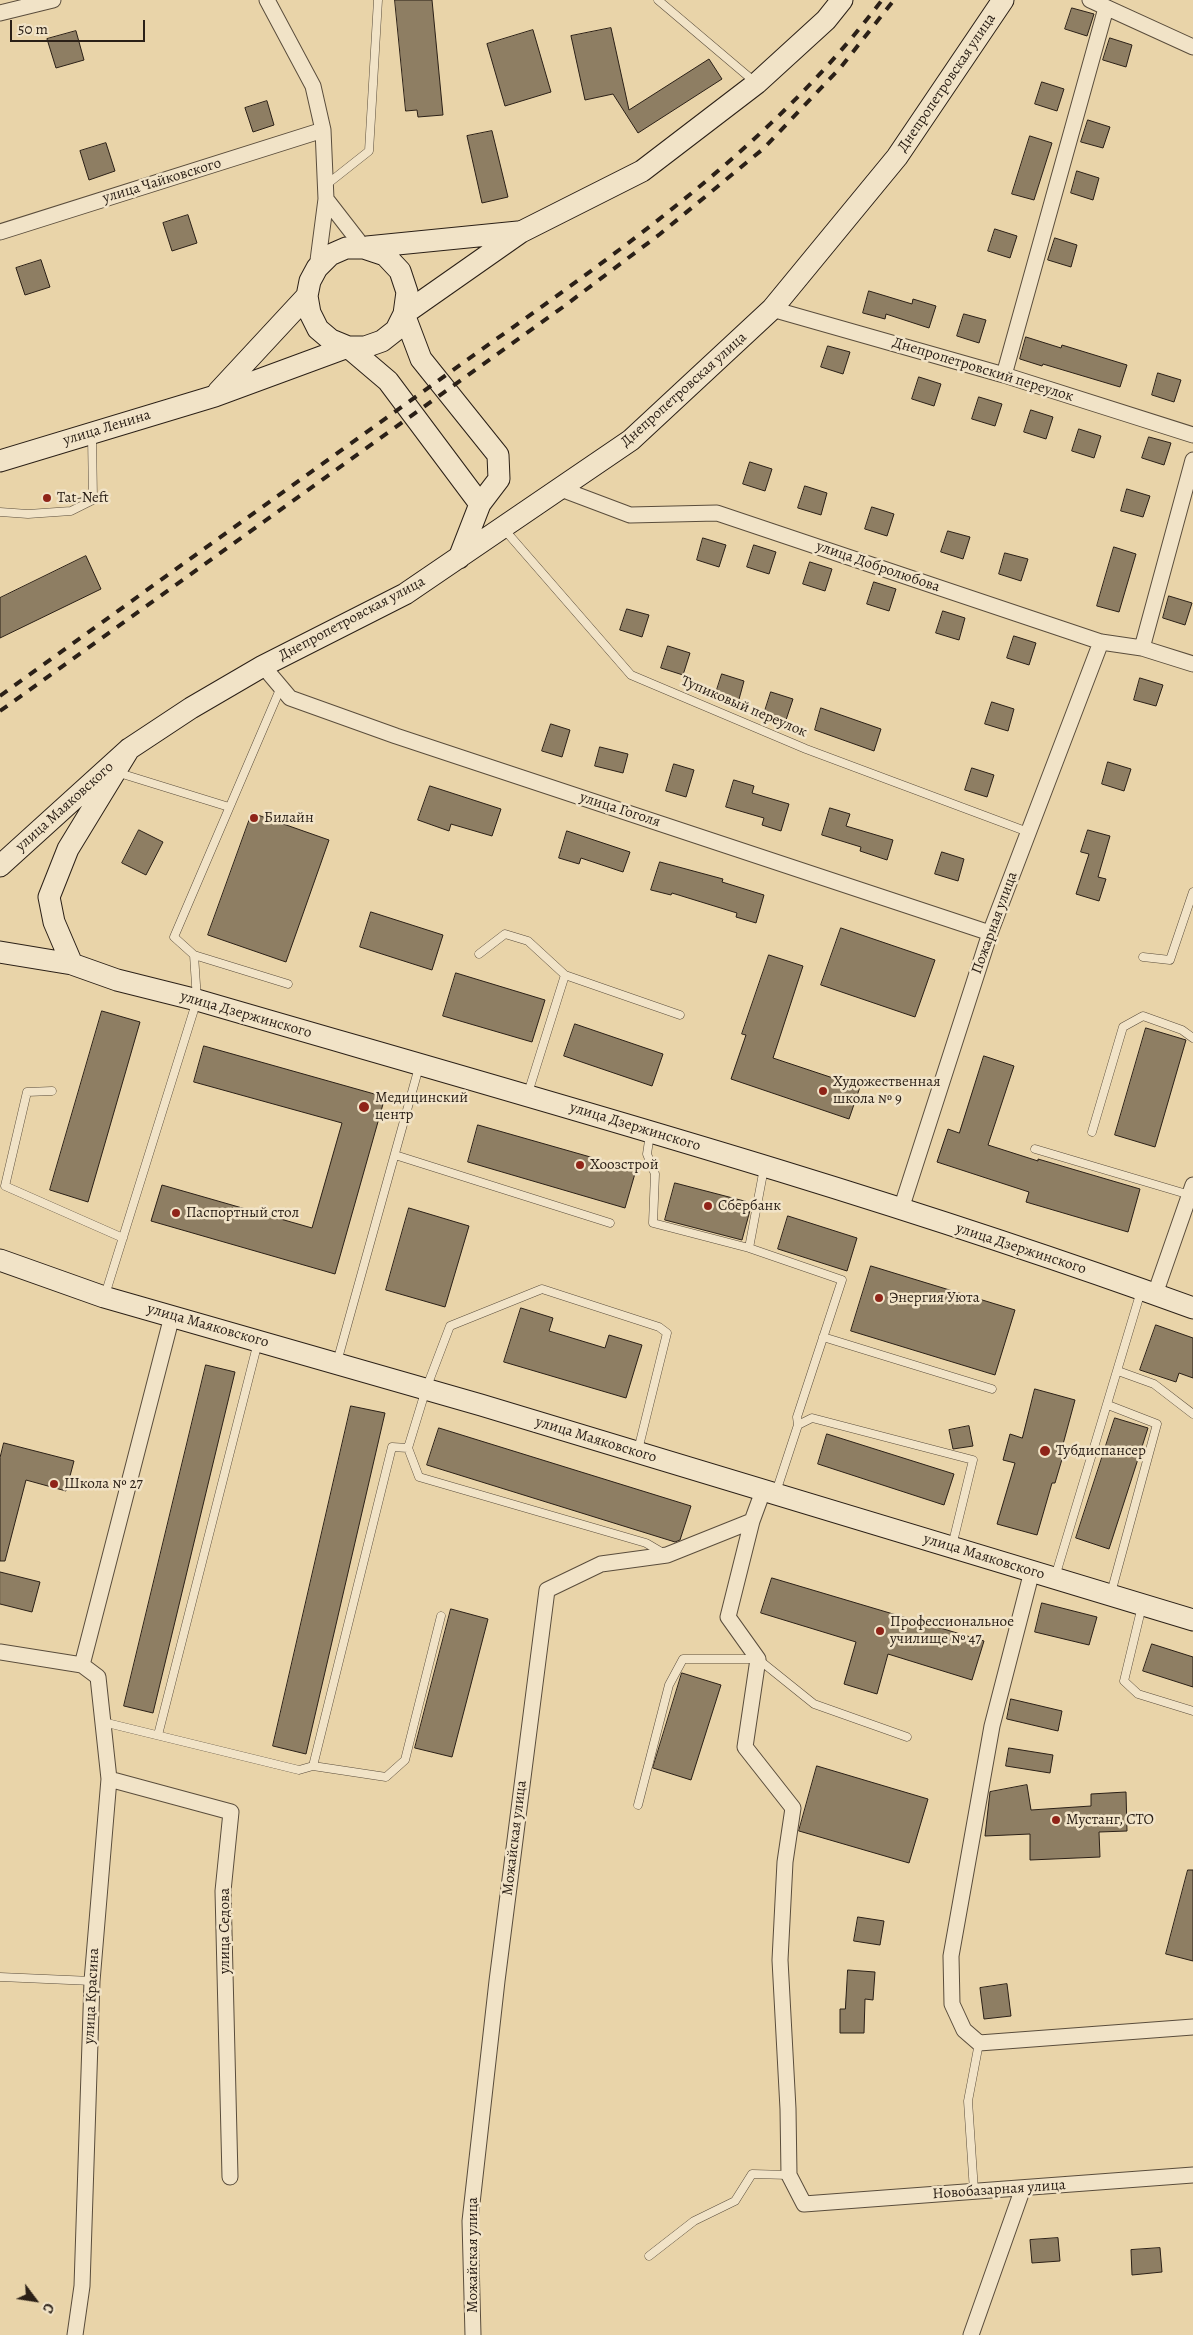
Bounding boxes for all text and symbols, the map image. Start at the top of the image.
scale bar [12,10,148,42]
street label: Днепропетровская улица [894,10,1000,156]
text: 50 m [18,19,48,39]
street label: улица Чайковского [100,154,224,208]
street label: Днепропетровская улица [617,329,751,451]
street label: Днепропетровский переулок [890,334,1076,406]
street label: улица Ленина [61,406,153,450]
place label: Tat-Neft [57,489,109,507]
marker: Tat-Neft [41,492,53,504]
street label: улица Добролюбова [814,537,942,597]
street label: Днепропетровская улица [276,573,428,665]
street label: Тупиковый переулок [678,672,810,742]
street label: улица Маяковского [12,758,118,856]
street label: улица Гоголя [577,789,663,831]
place label: Билайн [264,809,314,827]
marker: Билайн [248,812,260,824]
street label: Пожарная улица [968,869,1022,977]
street label: улица Дзержинского [178,988,314,1042]
place label: Художественная школа № 9 [833,1073,940,1108]
marker: Художественная школа № 9 [817,1085,829,1097]
place label: Медицинский центр [375,1089,468,1124]
street label: улица Дзержинского [567,1099,703,1155]
marker: Медицинский центр [357,1100,371,1114]
place label: Хоозстрой [590,1156,658,1174]
marker: Хоозстрой [574,1159,586,1171]
place label: Сбербанк [718,1197,781,1215]
marker: Сбербанк [702,1200,714,1212]
place label: Паспортный стол [186,1204,299,1222]
marker: Паспортный стол [170,1207,182,1219]
street label: улица Дзержинского [954,1219,1088,1279]
place label: Энергия Уюта [889,1289,980,1307]
marker: Энергия Уюта [873,1292,885,1304]
street label: улица Маяковского [145,1300,271,1352]
street label: улица Маяковского [533,1413,659,1467]
place label: Тубдиспансер [1056,1442,1146,1460]
marker: Тубдиспансер [1038,1444,1052,1458]
place label: Школа № 27 [64,1475,143,1493]
marker: Школа № 27 [48,1478,60,1490]
street label: улица Маяковского [921,1530,1047,1584]
place label: Профессиональное училище № 47 [890,1613,1014,1648]
marker: Профессиональное училище № 47 [874,1625,886,1637]
street label: Можайская улица [499,1779,531,1897]
place label: Мустанг, СТО [1066,1811,1154,1829]
marker: Мустанг, СТО [1050,1814,1062,1826]
street label: улица Седова [216,1888,234,1974]
street label: улица Красина [80,1947,104,2045]
street label: Новобазарная улица [932,2176,1066,2204]
street label: Можайская улица [464,2197,482,2313]
north arrow [10,2275,60,2325]
text: С [38,2299,59,2317]

